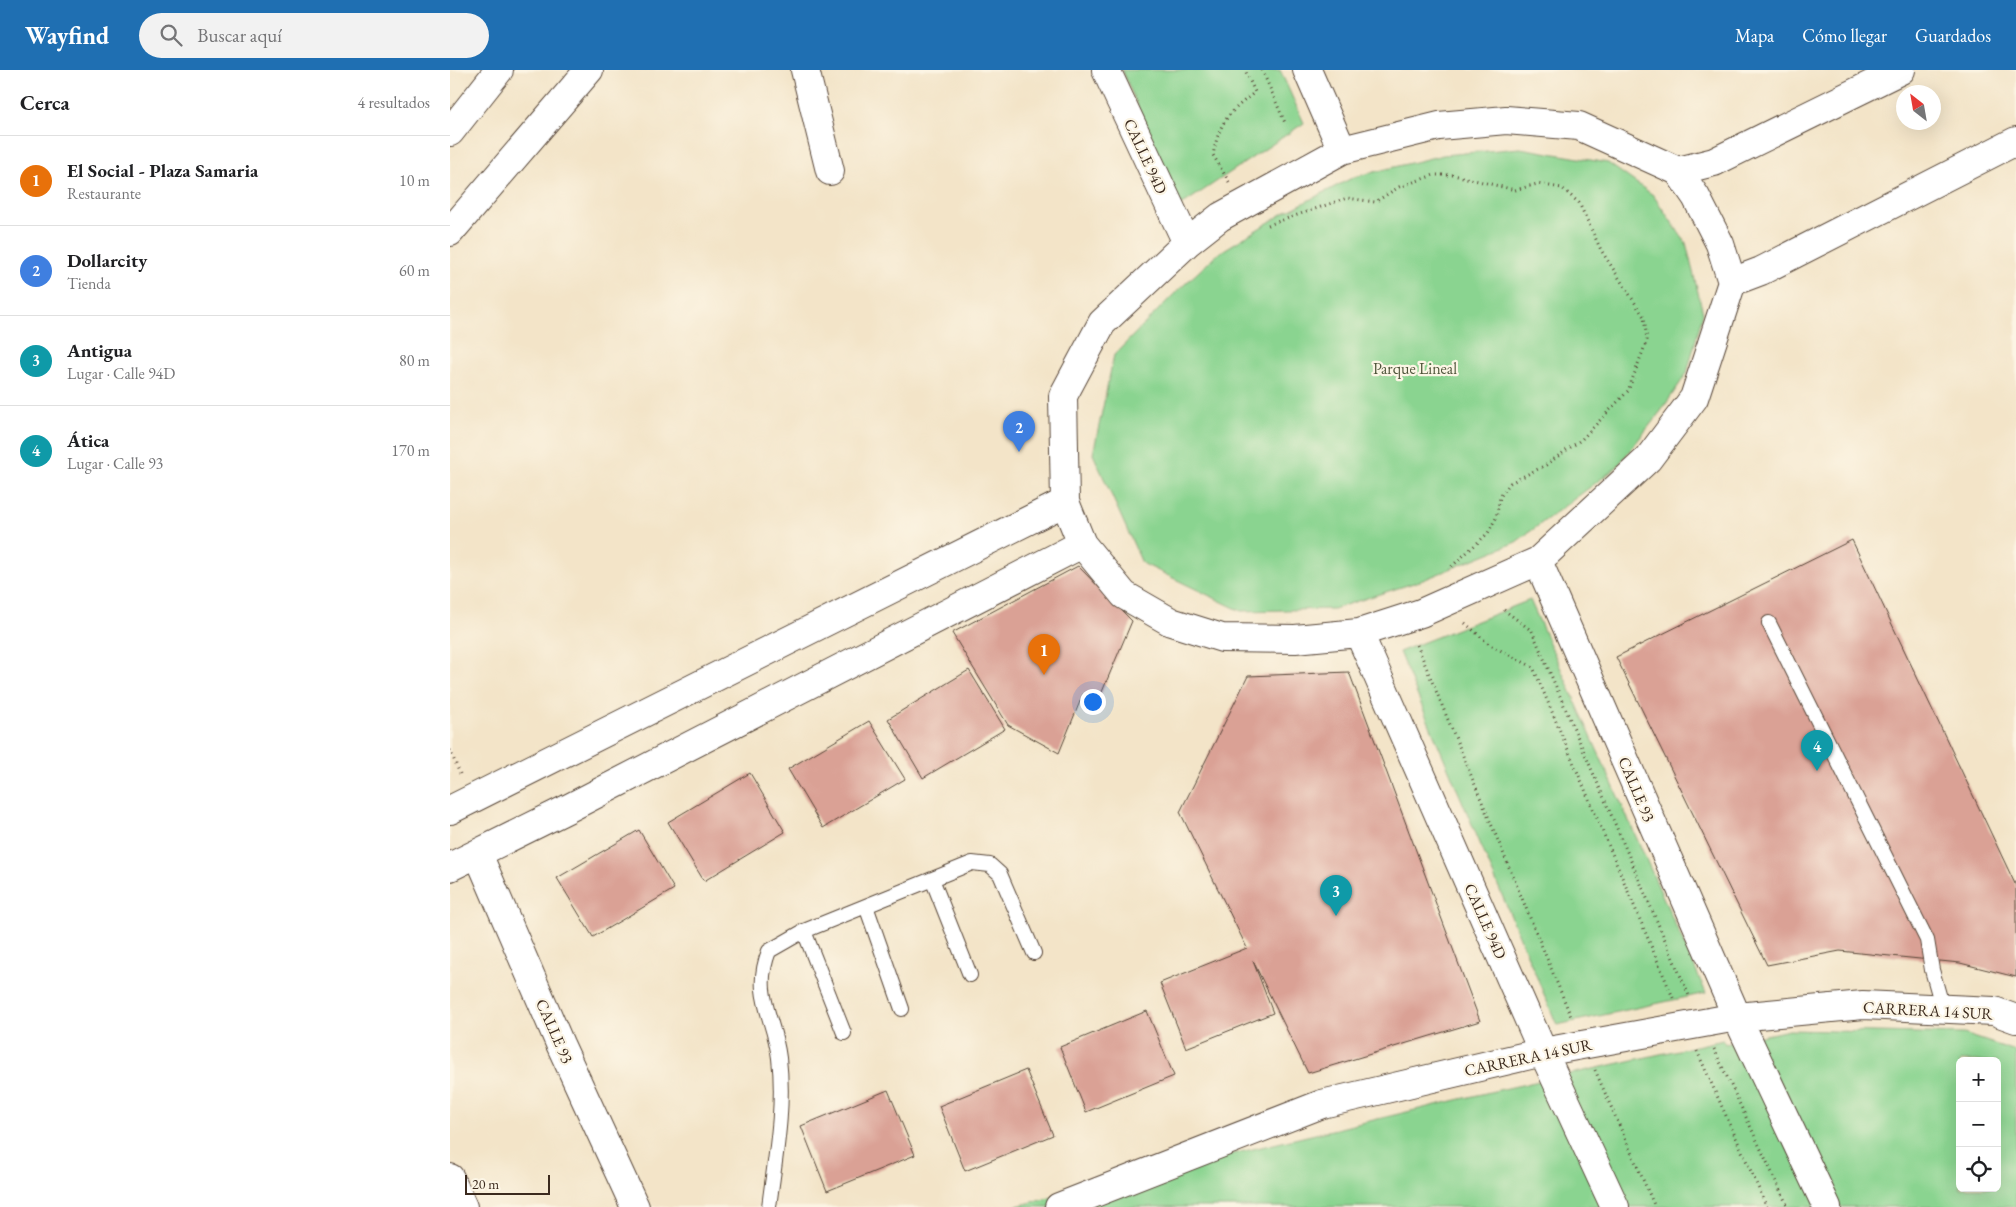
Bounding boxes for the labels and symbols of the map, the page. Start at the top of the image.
north arrow [1896,85,1941,130]
street label: CALLE 94D [1119,115,1172,197]
park label: Parque Lineal [1373,358,1457,379]
pin: 2 [1003,411,1035,452]
pin: 1 [1028,634,1060,675]
your location [1080,689,1106,715]
pin: 4 [1801,730,1833,771]
street label: CALLE 93 [1613,753,1660,825]
pin: 3 [1320,875,1352,916]
street label: CALLE 94D [1460,880,1512,962]
street label: CALLE 93 [531,996,578,1067]
street label: CARRERA 14 SUR [1863,997,1994,1024]
street label: CARRERA 14 SUR [1462,1034,1594,1081]
scale bar [465,1172,550,1195]

